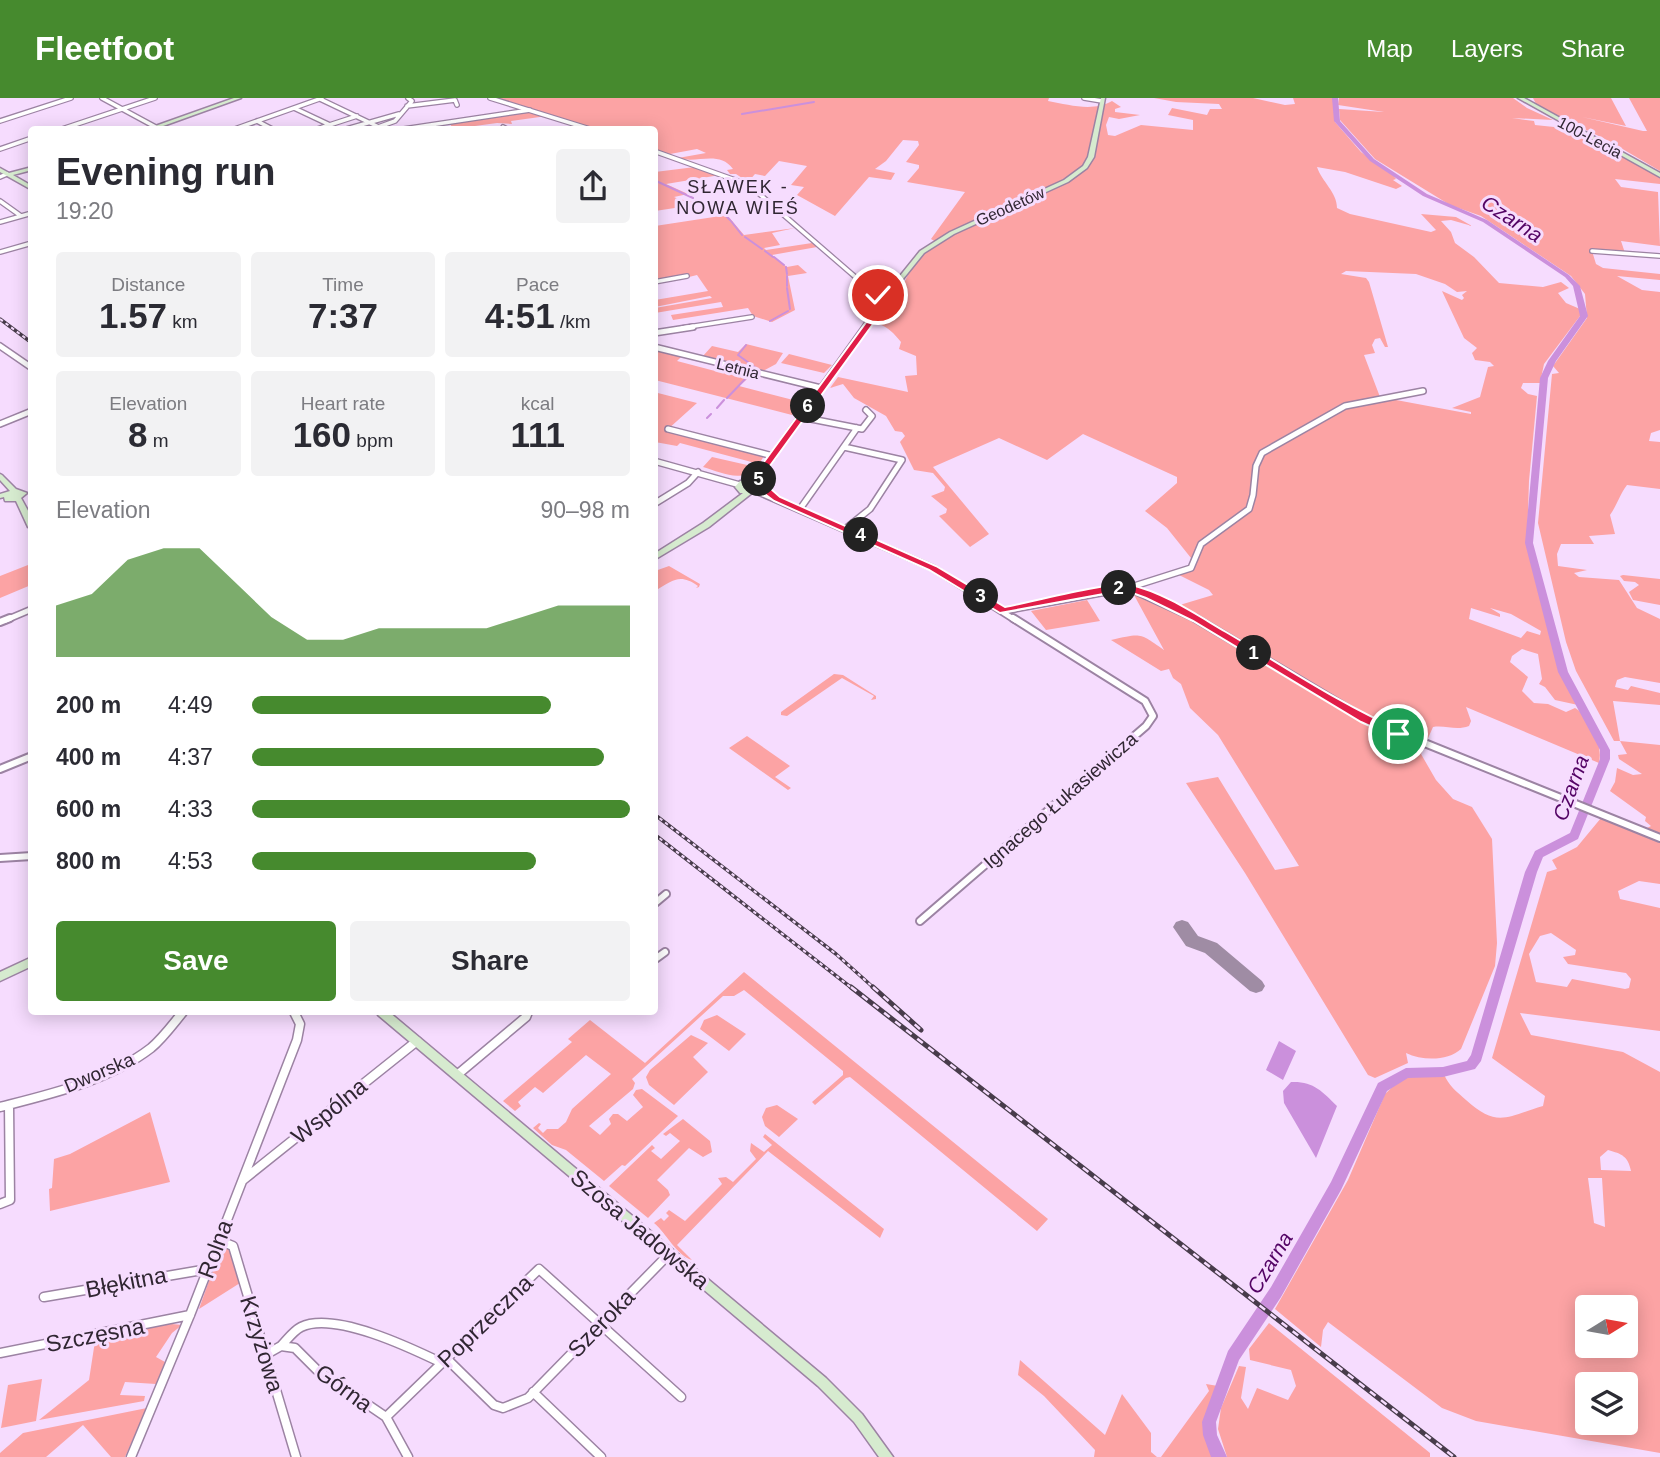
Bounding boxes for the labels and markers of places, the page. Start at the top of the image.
pin [848,265,908,325]
pin: 6 [790,388,826,424]
pin: 5 [742,462,776,496]
pin: 4 [844,518,878,552]
pin: 2 [1102,570,1136,606]
pin: 3 [964,578,998,614]
pin: 1 [1236,636,1272,670]
pin [1368,704,1428,764]

